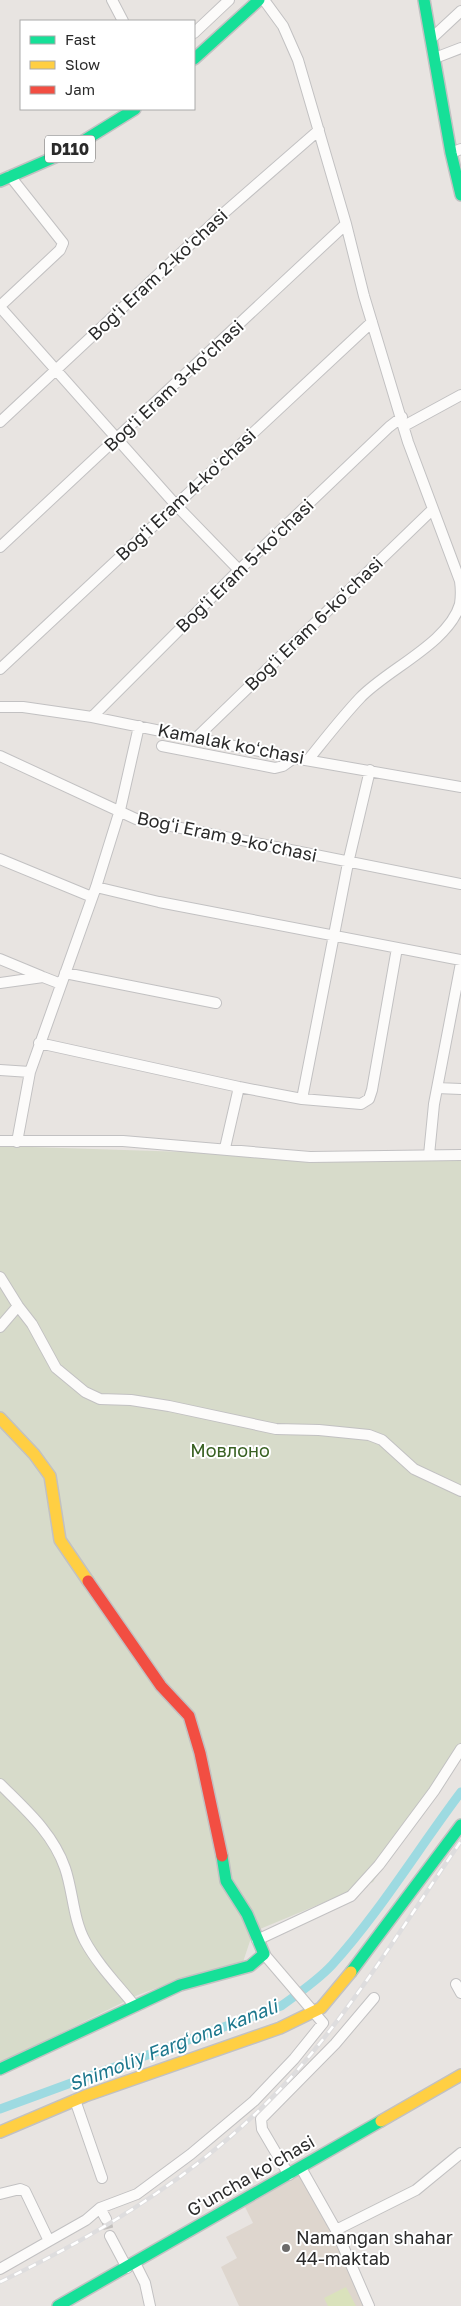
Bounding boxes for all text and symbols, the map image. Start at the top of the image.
legend [20,20,195,110]
text: Fast [65,30,96,48]
text: Slow [65,55,100,73]
text: Jam [65,80,95,98]
road number: D110 [45,136,95,162]
street label: Bogʻi Eram 2-koʻchasi [83,204,232,345]
street label: Bogʻi Eram 3-koʻchasi [99,315,248,456]
street label: Bogʻi Eram 4-koʻchasi [111,424,260,565]
street label: Bogʻi Eram 5-koʻchasi [171,494,318,637]
street label: Bogʻi Eram 6-koʻchasi [240,552,387,695]
street label: Kamalak koʻchasi [156,718,306,768]
street label: Bogʻi Eram 9-koʻchasi [135,806,319,866]
park label: Мовлоно [190,1439,270,1461]
water label: Shimoliy Fargʻona kanali [65,1993,282,2095]
street label: G'uncha ko'chasi [183,2130,318,2221]
place label: Namangan shahar 44-maktab [296,2226,453,2269]
marker: Namangan shahar 44-maktab [280,2242,292,2254]

